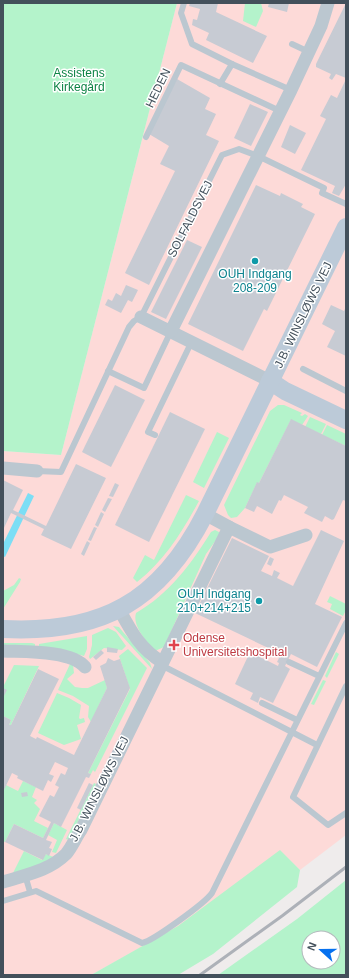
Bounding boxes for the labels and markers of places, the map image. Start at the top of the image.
marker: OUH Indgang 208-209 [250,256,260,266]
place label: OUH Indgang 208-209 [218,267,292,295]
place label: OUH Indgang 210+214+215 [177,587,251,615]
marker: OUH Indgang 210+214+215 [254,596,264,606]
place label: Odense Universitetshospital [183,631,287,659]
marker: Odense Universitetshospital [168,639,180,651]

